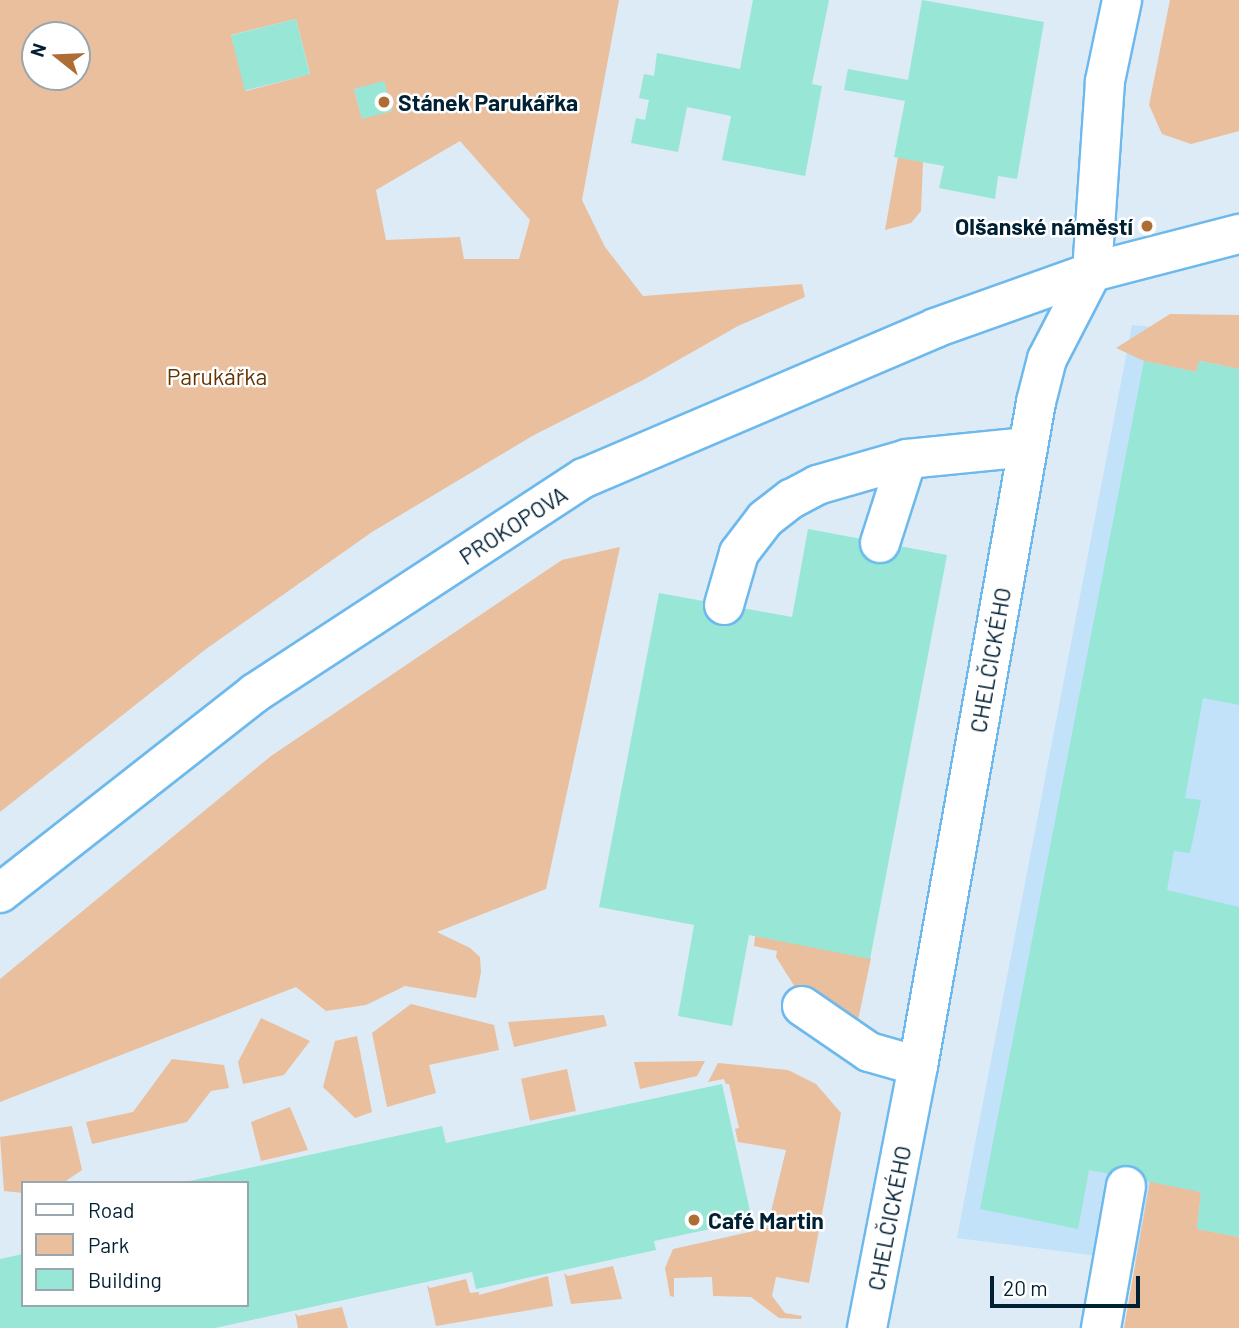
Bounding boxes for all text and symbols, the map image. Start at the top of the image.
north arrow [21,21,91,91]
text: N [25,40,50,60]
place label: Stánek Parukářka [398,88,578,116]
marker: Stánek Parukářka [376,94,392,110]
place label: Olšanské náměstí [955,212,1133,240]
marker: Olšanské náměstí [1139,218,1155,234]
park label: Parukářka [167,362,267,390]
street label: PROKOPOVA [454,480,572,570]
street label: CHELČICKÉHO [964,585,1016,735]
street label: CHELČICKÉHO [861,1143,917,1293]
legend [21,1181,248,1307]
text: Road [88,1197,134,1222]
place label: Café Martin [708,1206,824,1234]
marker: Café Martin [686,1212,702,1228]
text: Park [88,1232,129,1257]
scale bar [994,1262,1144,1306]
text: Building [88,1267,162,1292]
text: 20 m [1003,1275,1048,1300]

